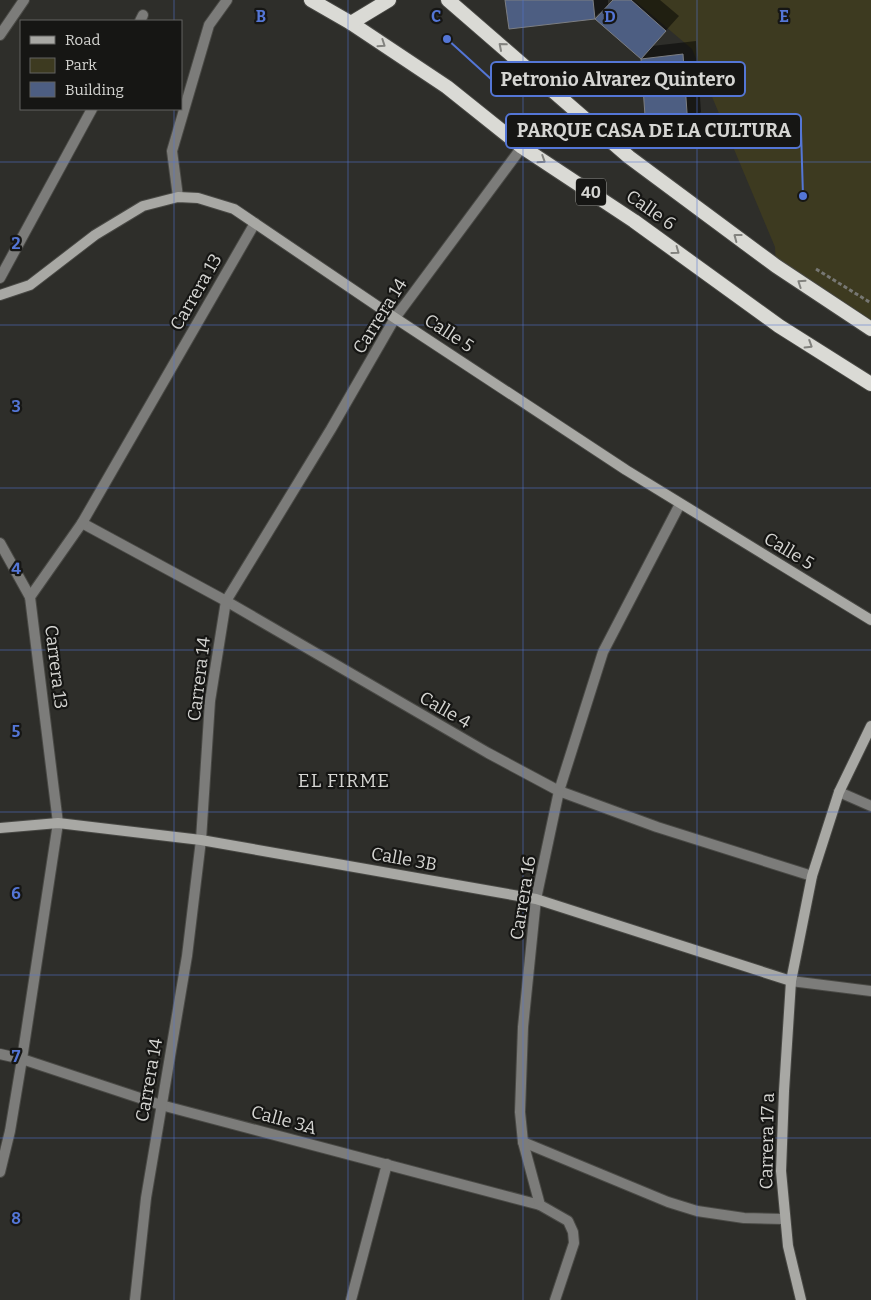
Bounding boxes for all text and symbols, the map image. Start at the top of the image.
text: B [256,7,266,26]
text: C [431,7,441,26]
text: D [604,7,616,26]
text: E [779,7,789,26]
legend [20,20,182,110]
text: Road [65,31,100,49]
one-way arrow [376,38,386,47]
one-way arrow [499,43,508,52]
text: Park [65,56,97,74]
callout: Petronio Alvarez Quintero [491,62,745,96]
text: Petronio Alvarez Quintero [501,68,735,91]
text: Building [65,81,124,99]
callout: PARQUE CASA DE LA CULTURA [506,114,801,148]
text: PARQUE CASA DE LA CULTURA [517,119,792,142]
one-way arrow [536,153,545,163]
road number: 40 [576,178,606,206]
street label: Calle 6 [622,185,680,235]
text: 2 [11,234,21,253]
one-way arrow [733,234,743,243]
one-way arrow [670,245,680,254]
street label: Carrera 13 [165,250,227,334]
street label: Carrera 14 [348,274,412,358]
one-way arrow [798,280,807,289]
street label: Calle 5 [420,309,478,357]
one-way arrow [803,338,812,348]
text: 3 [11,397,21,416]
street label: Calle 5 [760,528,818,574]
text: 4 [11,559,21,578]
street label: Carrera 13 [40,624,72,710]
street label: Carrera 14 [183,635,215,722]
street label: Calle 4 [416,687,475,734]
text: 5 [12,722,21,741]
district label: EL FIRME [298,769,390,792]
street label: Calle 3B [369,842,439,876]
street label: Carrera 16 [505,854,541,942]
text: 6 [11,884,21,903]
street label: Carrera 14 [131,1036,167,1124]
text: 7 [12,1047,21,1066]
street label: Carrera 17 a [755,1092,779,1189]
street label: Calle 3A [249,1101,320,1139]
text: 8 [11,1209,21,1228]

